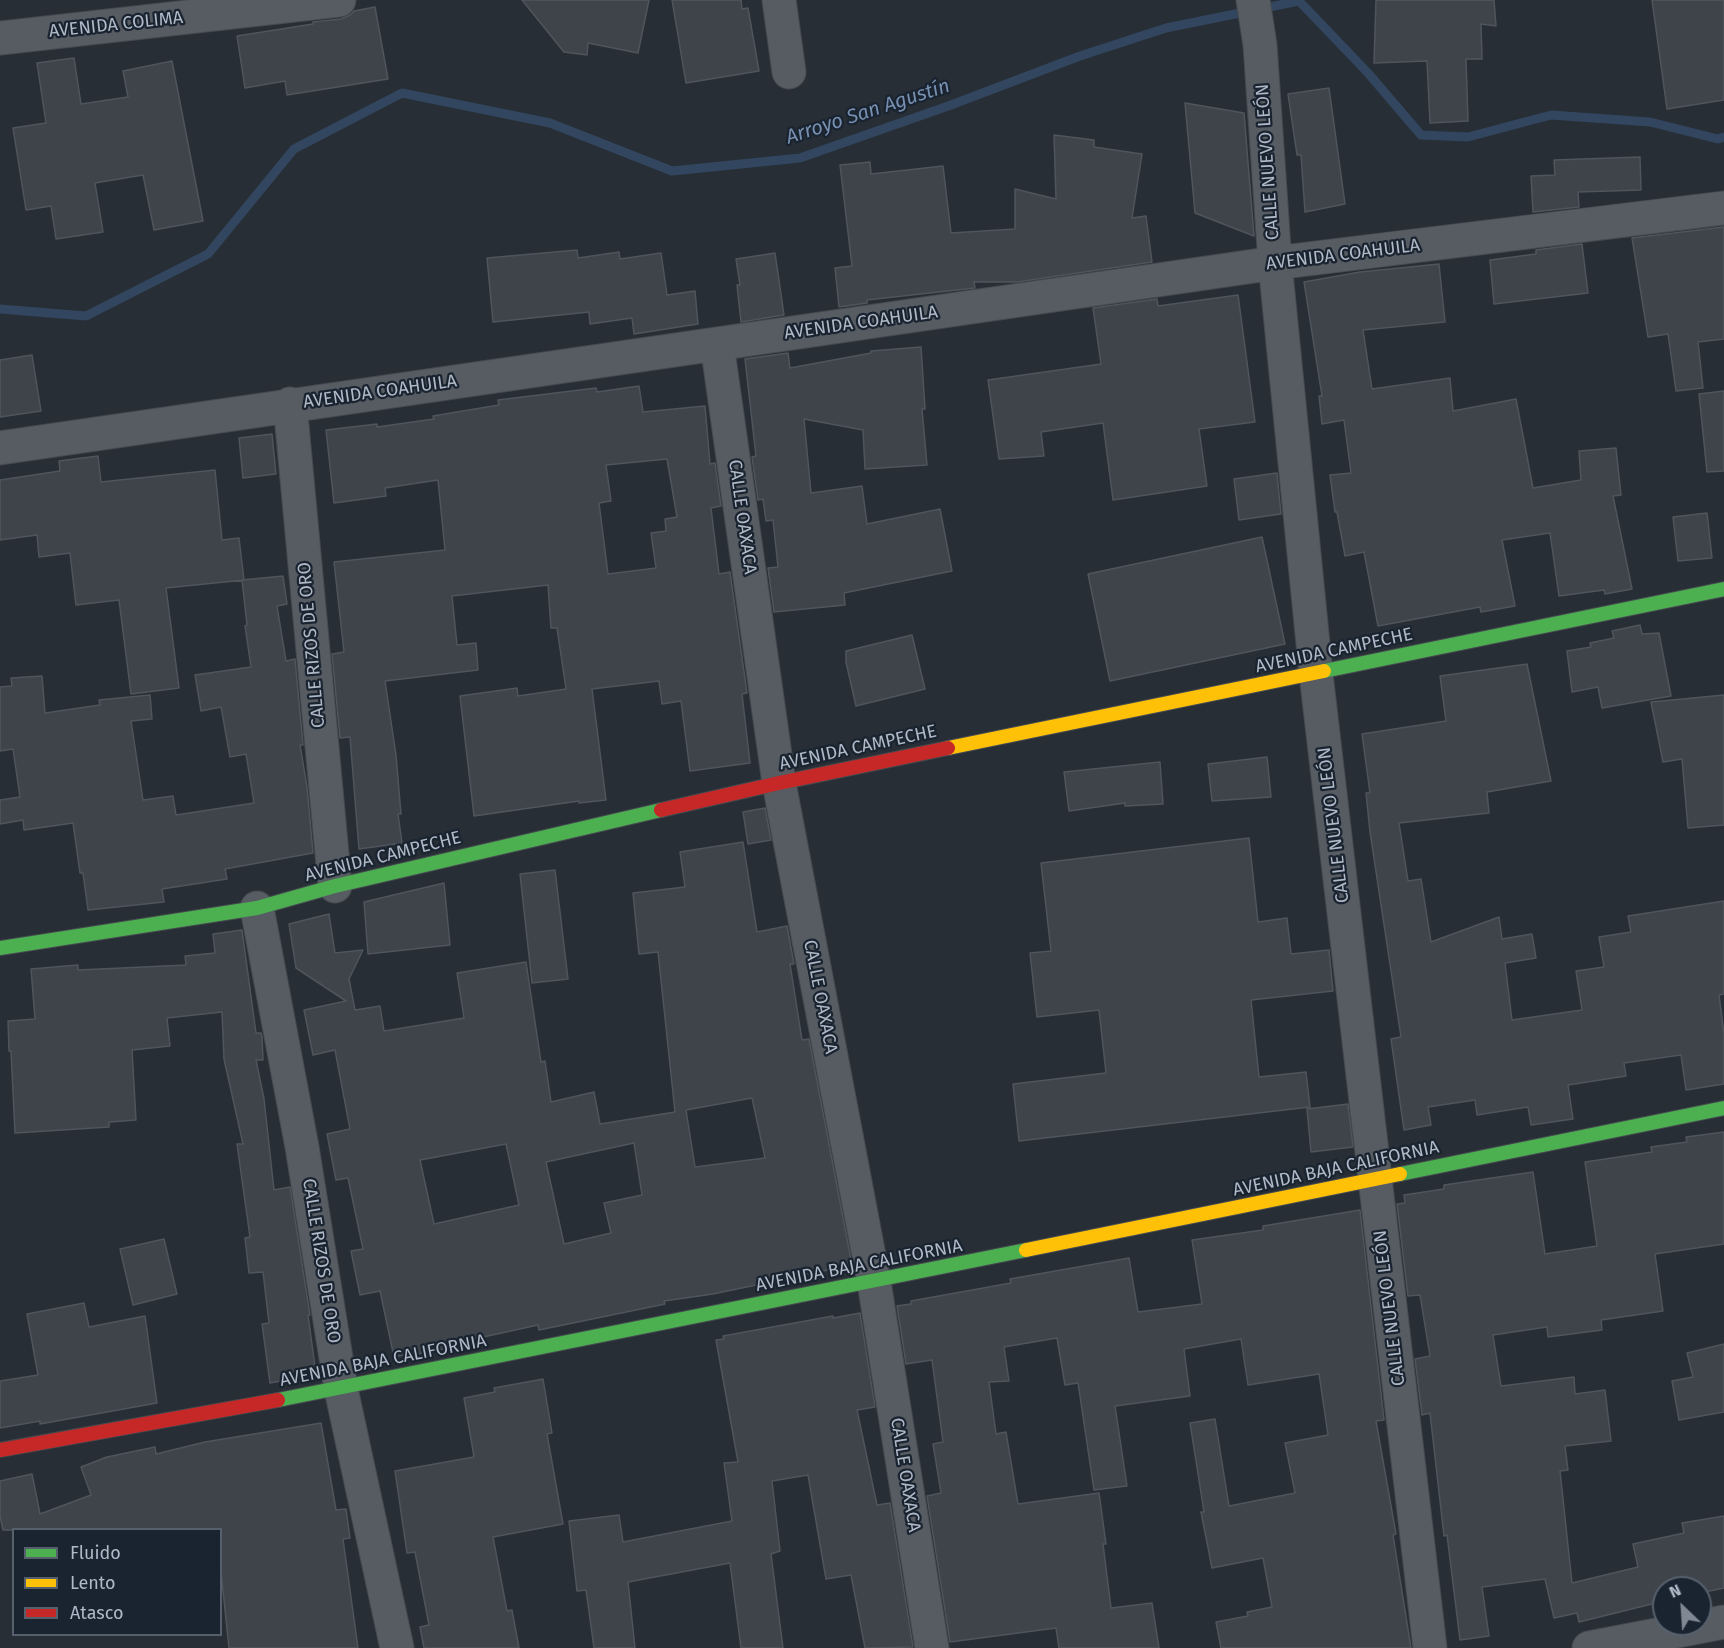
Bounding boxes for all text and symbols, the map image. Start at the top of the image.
street label: AVENIDA COLIMA [48,7,184,43]
water label: Arroyo San Agustín [783,74,953,150]
street label: CALLE NUEVO LEÓN [1252,83,1284,241]
street label: AVENIDA COAHUILA [1265,235,1421,275]
street label: AVENIDA COAHUILA [783,302,939,344]
street label: AVENIDA COAHUILA [302,371,458,413]
street label: CALLE OAXACA [723,458,761,576]
street label: CALLE RIZOS DE ORO [294,561,330,729]
street label: AVENIDA CAMPECHE [1253,624,1415,678]
street label: AVENIDA CAMPECHE [777,721,939,775]
street label: CALLE NUEVO LEÓN [1314,746,1354,904]
street label: AVENIDA CAMPECHE [303,827,463,887]
street label: CALLE OAXACA [798,938,842,1056]
street label: AVENIDA BAJA CALIFORNIA [1231,1137,1441,1201]
street label: CALLE RIZOS DE ORO [297,1177,345,1345]
street label: CALLE NUEVO LEÓN [1370,1229,1410,1387]
street label: AVENIDA BAJA CALIFORNIA [754,1235,964,1297]
street label: AVENIDA BAJA CALIFORNIA [278,1330,488,1392]
street label: CALLE OAXACA [885,1416,925,1534]
legend [12,1528,222,1636]
text: Fluido [70,1542,121,1564]
text: Lento [70,1572,116,1594]
north arrow [1652,1576,1712,1636]
text: N [1666,1580,1684,1602]
text: Atasco [70,1602,123,1624]

